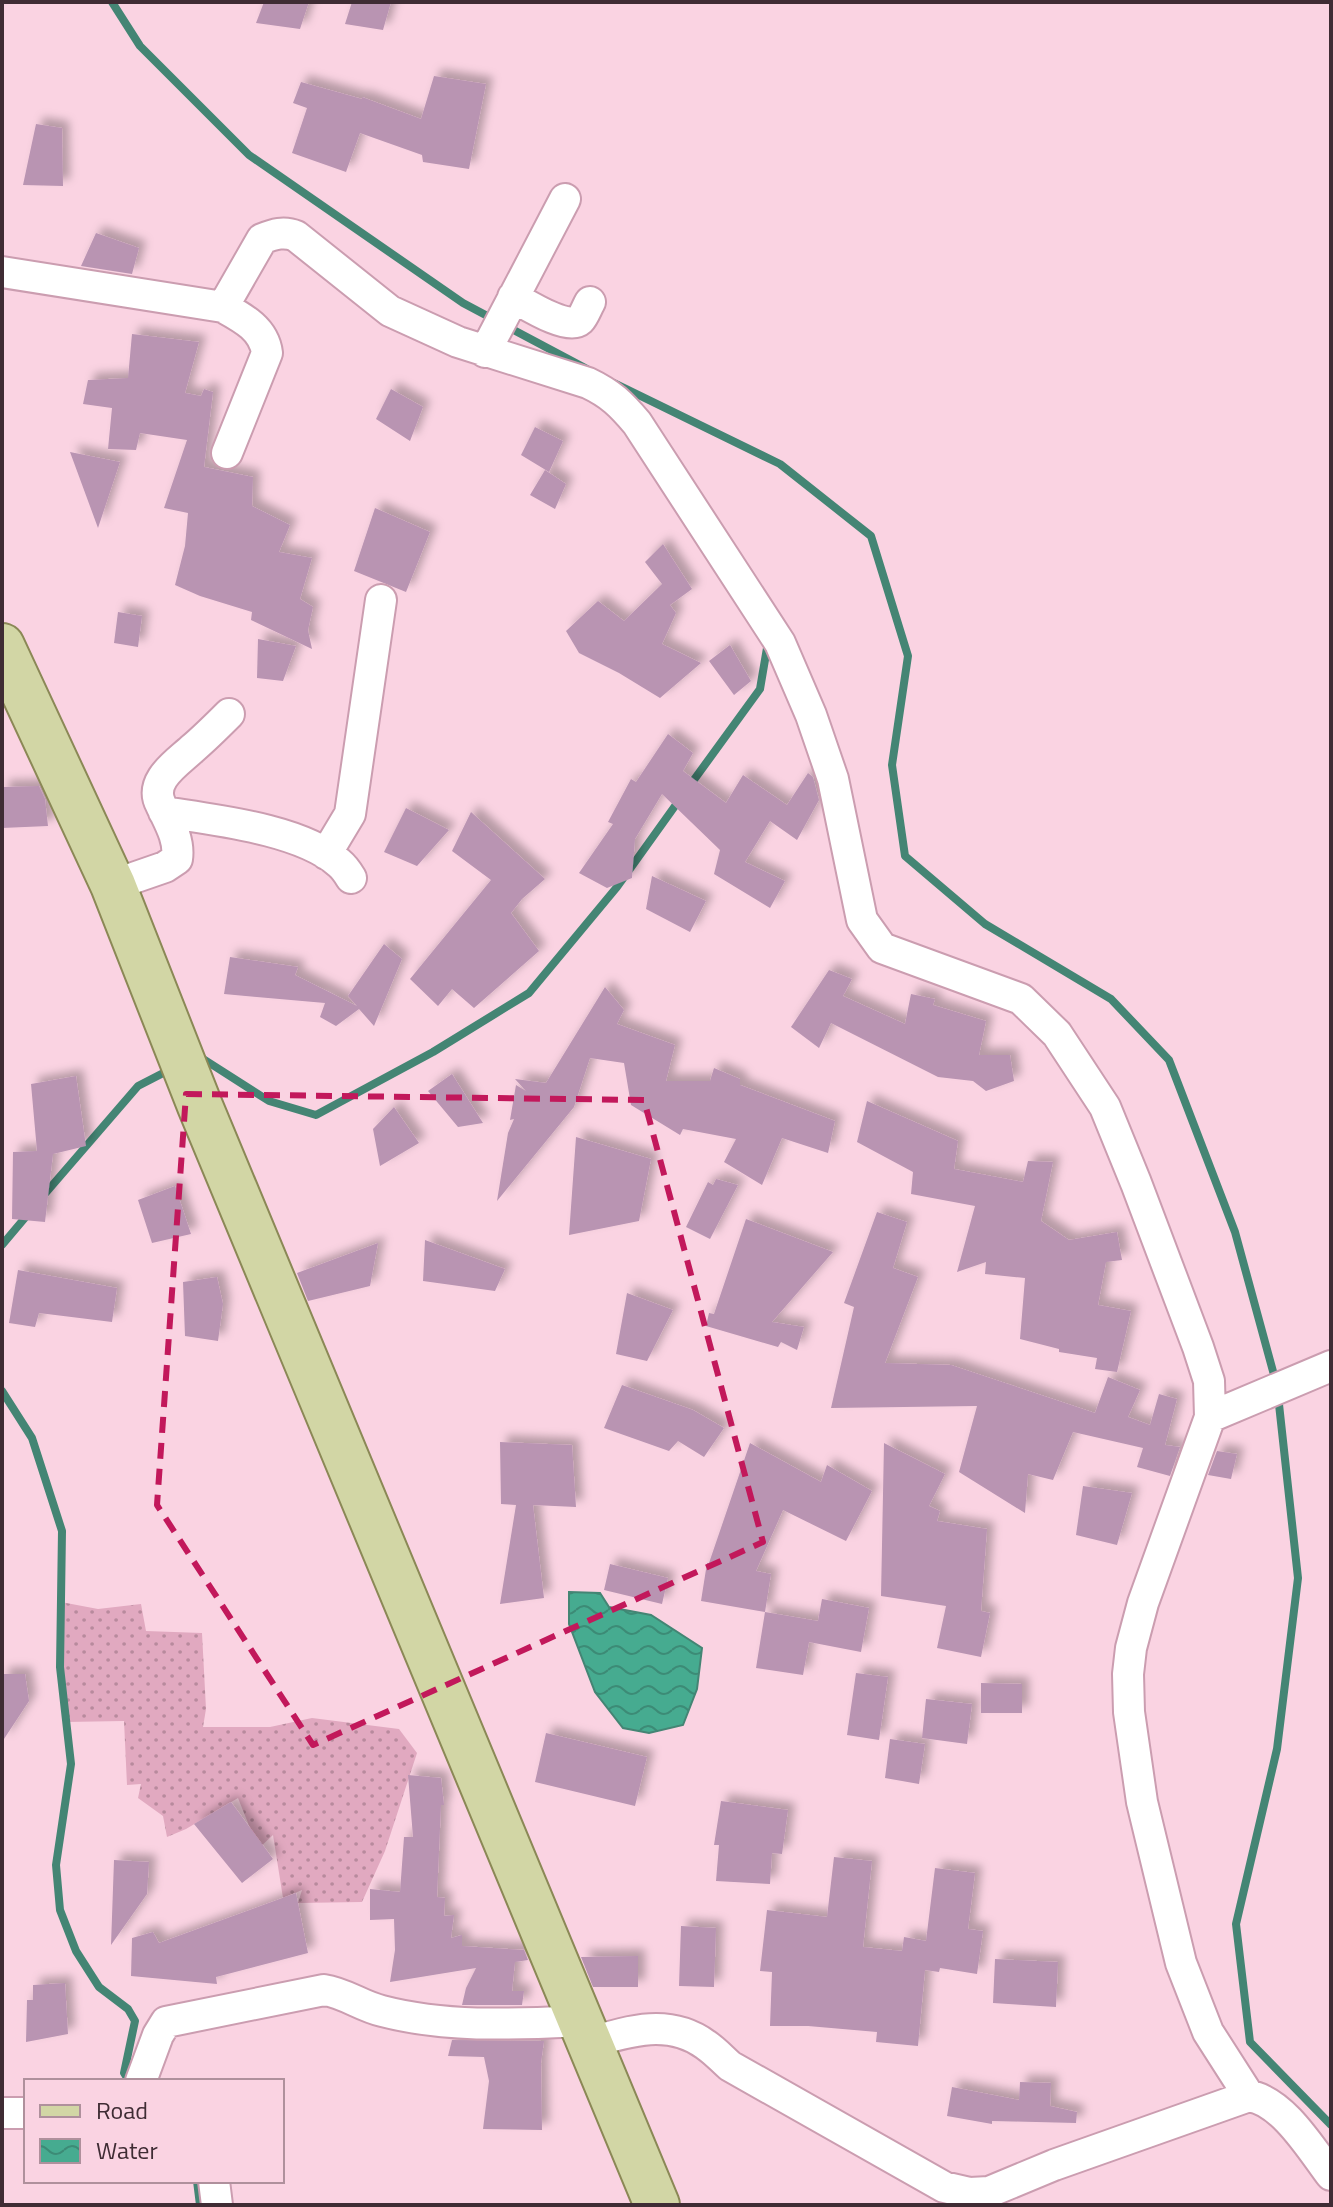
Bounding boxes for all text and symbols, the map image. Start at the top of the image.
legend [24,2079,284,2183]
text: Road [96,2092,148,2128]
text: Water [96,2132,158,2168]

